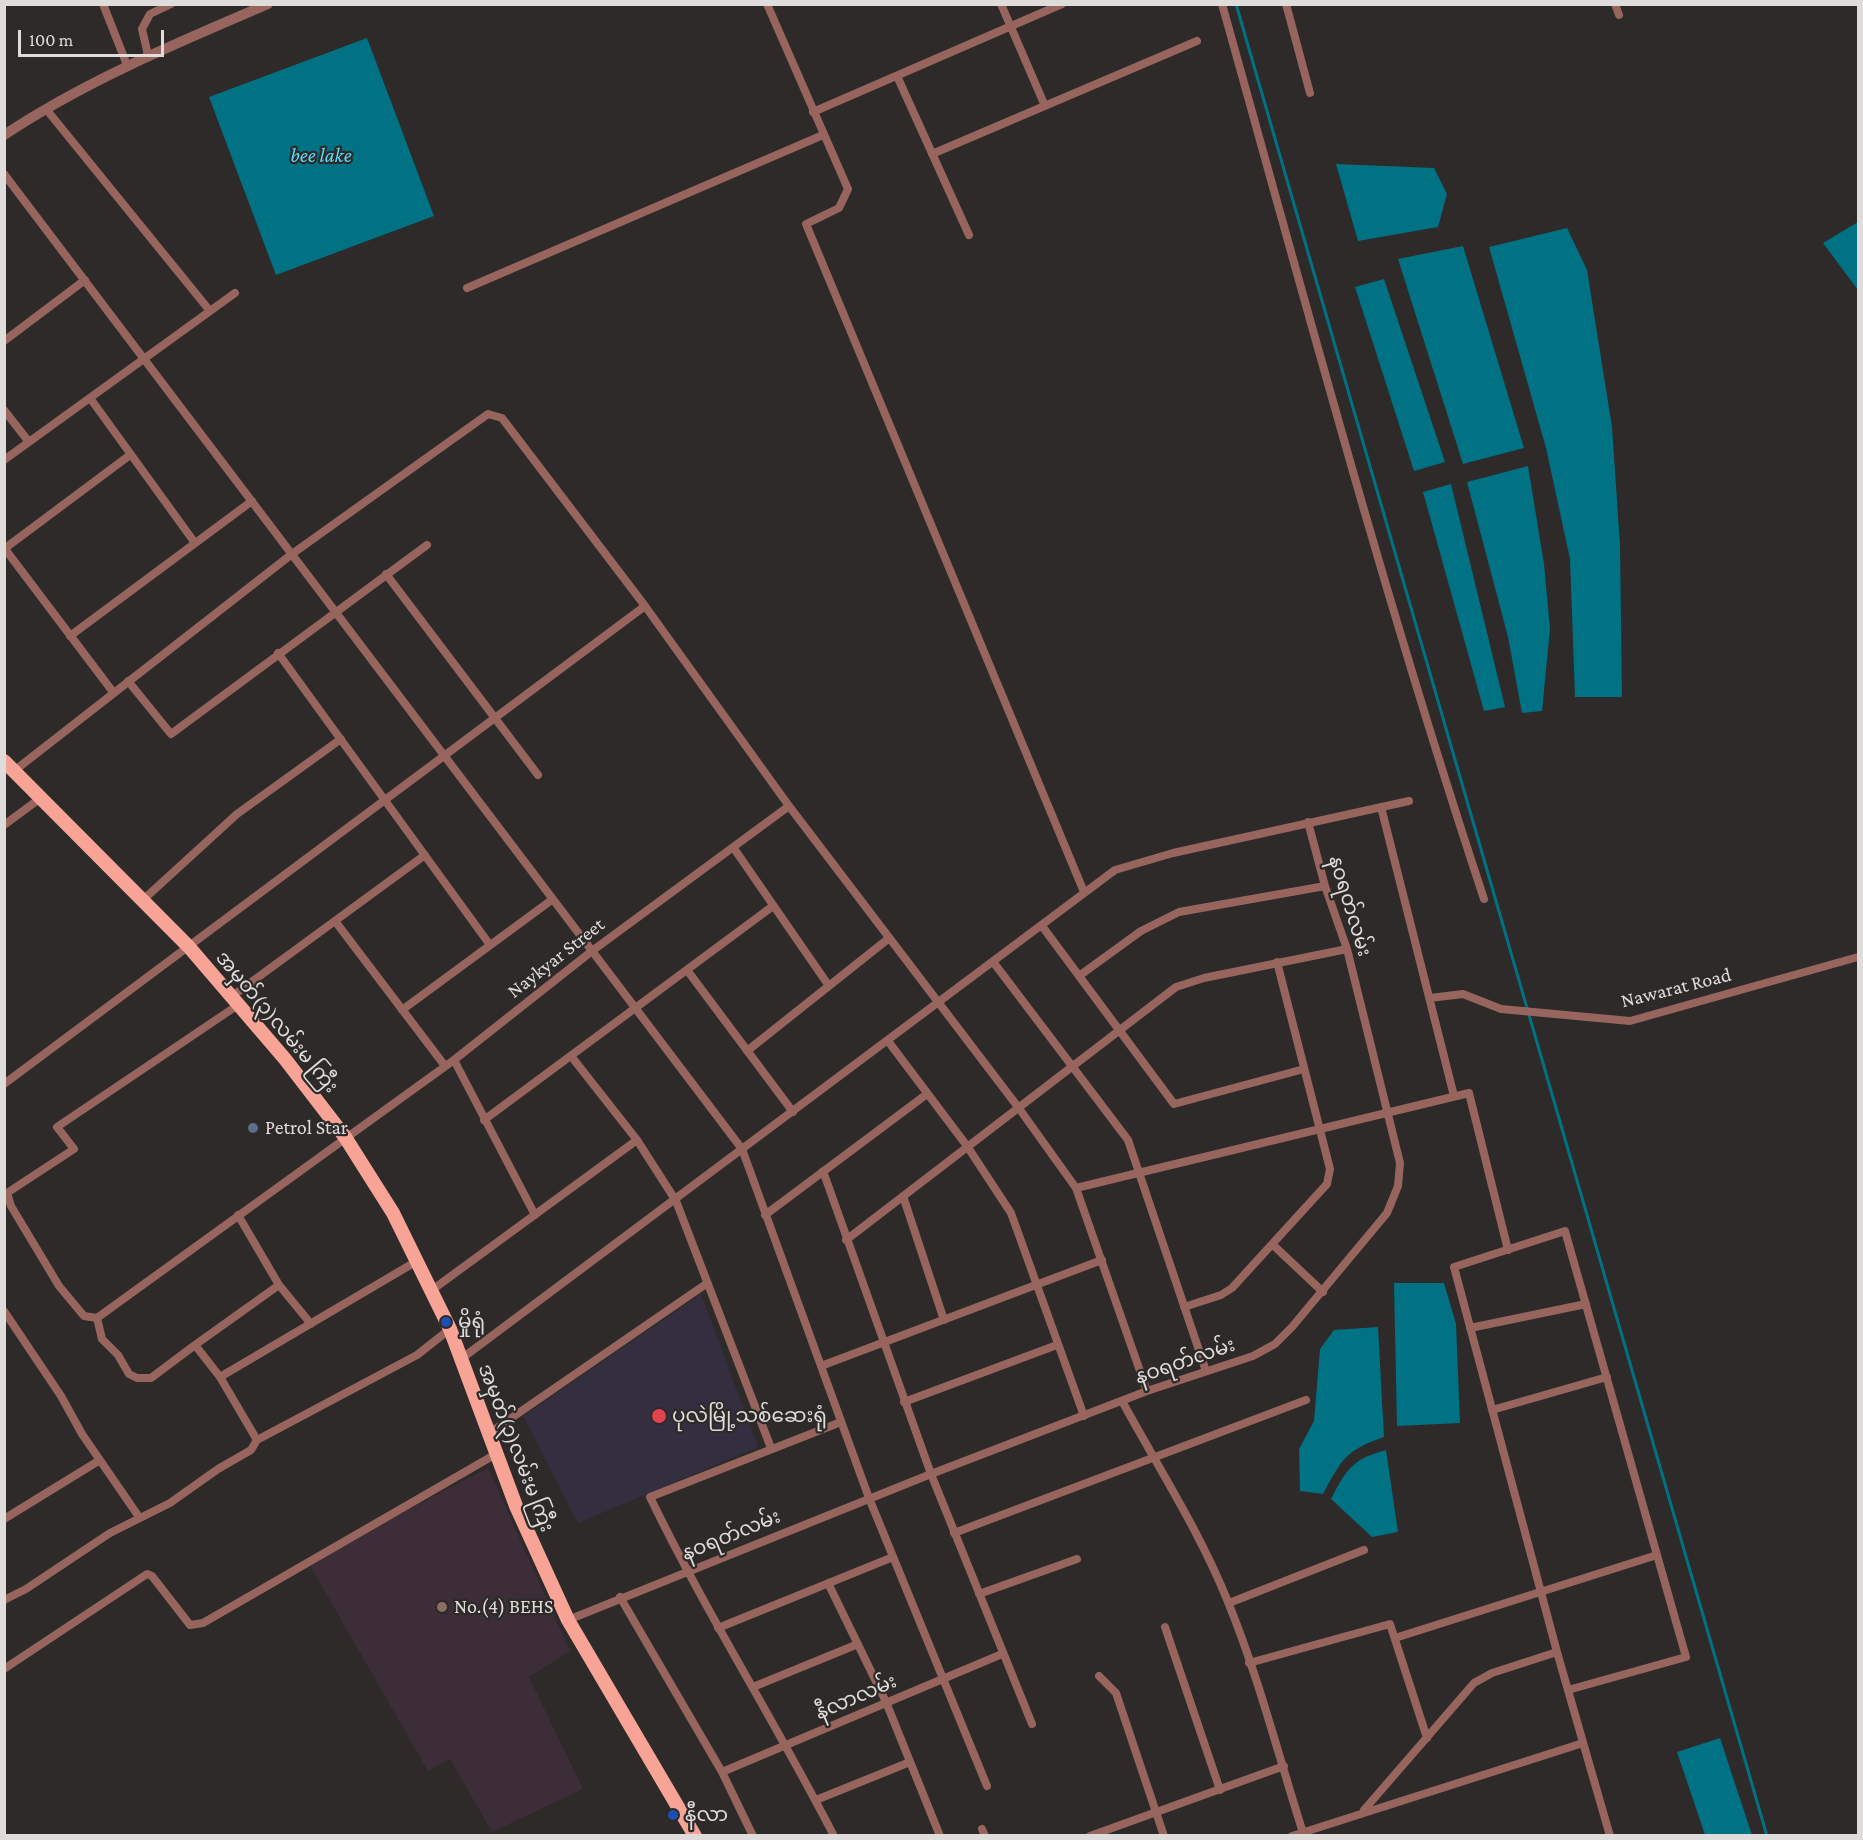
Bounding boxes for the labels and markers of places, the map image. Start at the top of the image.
place label: Petrol Star [265,1116,348,1140]
marker: Petrol Star [246,1121,260,1135]
place label: မှိုရုံ [458,1310,485,1334]
marker: မှိုရုံ [439,1315,453,1329]
place label: ပုလဲမြို့သစ်ဆေးရုံ [672,1404,827,1428]
marker: ပုလဲမြို့သစ်ဆေးရုံ [650,1407,668,1425]
place label: No.(4) BEHS [454,1595,553,1619]
marker: No.(4) BEHS [435,1600,449,1614]
place label: နီလာ [685,1803,728,1827]
marker: နီလာ [666,1808,680,1822]

